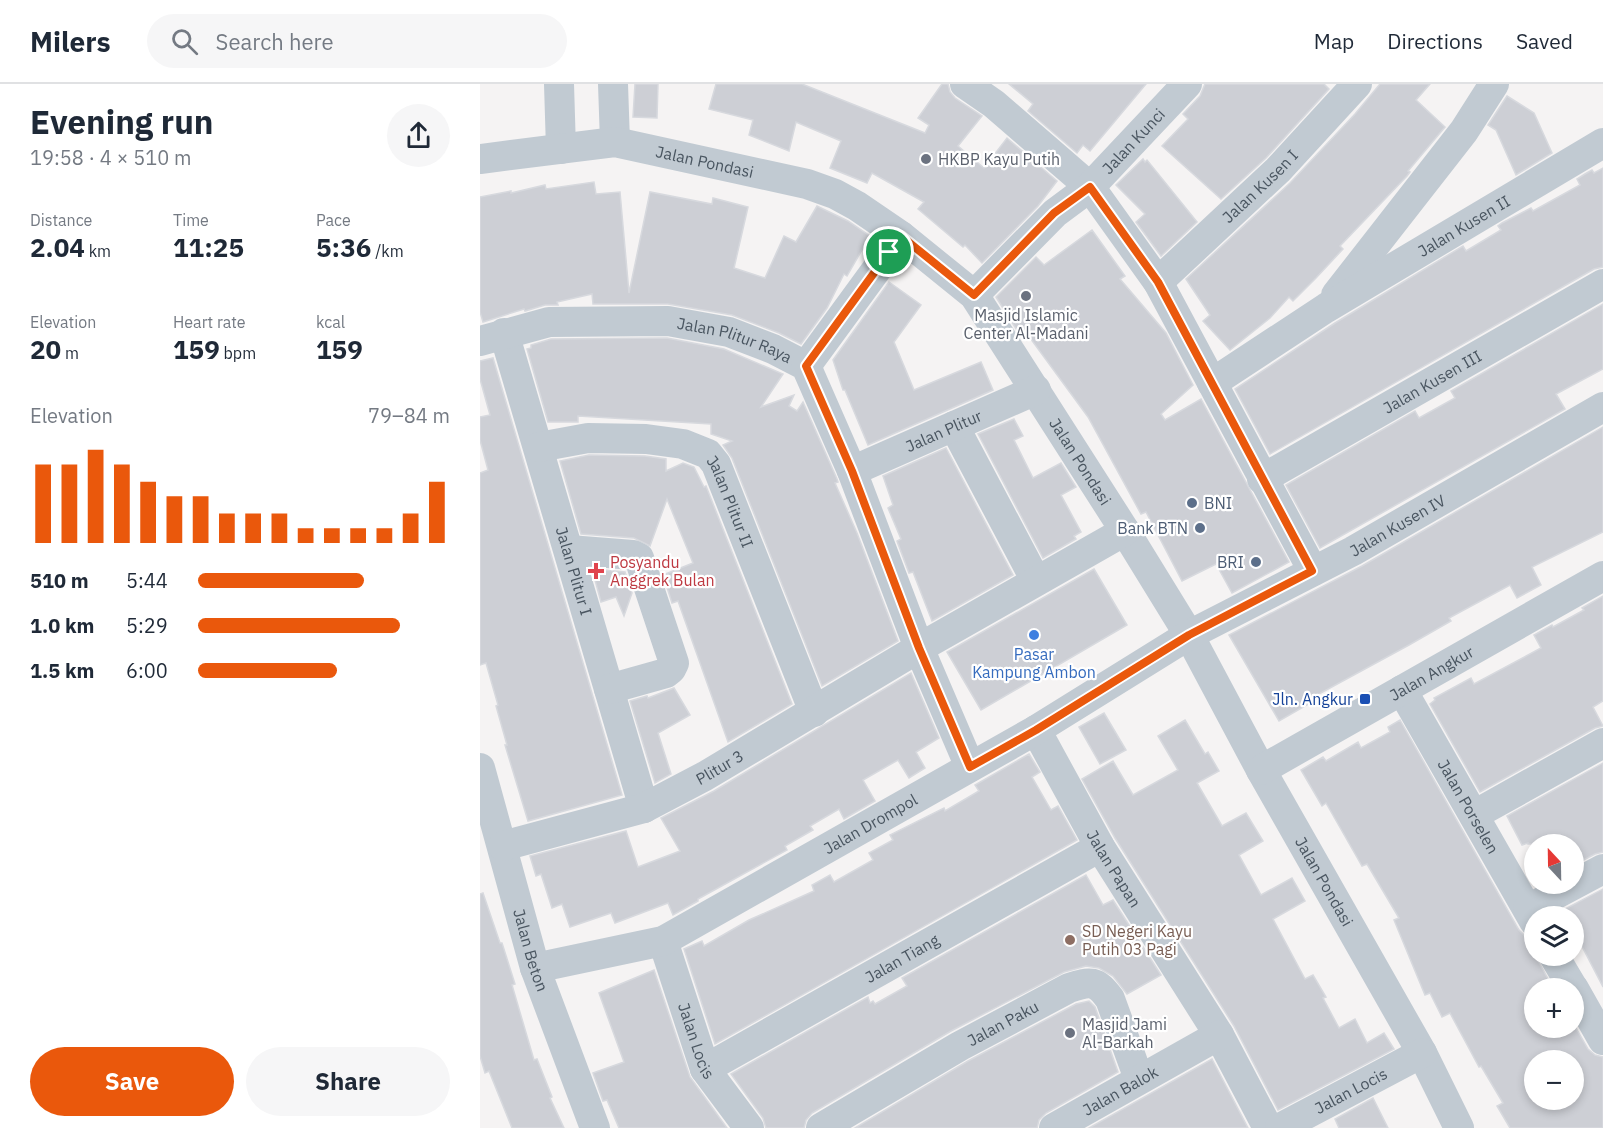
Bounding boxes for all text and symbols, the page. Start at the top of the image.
search box [147,14,567,68]
text: Milers [30,23,111,60]
icon: search [168,25,201,58]
text: Search here [216,27,334,56]
text: Map [1314,27,1354,55]
text: Directions [1387,27,1483,55]
text: Saved [1516,27,1573,55]
text: Evening run [30,100,214,143]
button: share [387,104,450,167]
street label: Jalan Kunci [1098,104,1169,178]
street label: Jalan Pondasi [654,141,756,182]
text: 19:58 · 4 × 510 m [30,144,191,171]
street label: Jalan Kusen I [1218,145,1302,227]
place label: HKBP Kayu Putih [938,149,1060,169]
marker: HKBP Kayu Putih [919,152,933,166]
street label: Jalan Kusen II [1414,191,1514,261]
text: Distance [30,210,92,230]
text: Time [173,210,209,230]
text: Pace [316,210,351,230]
pin [863,226,914,277]
text: 2.04 [30,230,85,264]
text: 11:25 [173,230,244,264]
text: 5:36 [316,230,371,264]
icon: arrive [872,235,905,268]
text: km [85,241,111,261]
text: /km [371,241,404,261]
marker: Masjid Islamic Center Al-Madani [1019,289,1033,303]
place label: Masjid Islamic Center Al-Madani [963,305,1089,343]
text: Elevation [30,312,96,332]
text: Heart rate [173,312,246,332]
text: kcal [316,312,345,332]
street label: Jalan Plitur Raya [676,313,796,367]
text: 20 [30,332,61,366]
text: 159 [173,332,220,366]
text: 159 [316,332,363,366]
text: m [61,343,79,363]
text: bpm [220,343,256,363]
street label: Jalan Kusen III [1379,346,1485,418]
text: Elevation [30,402,113,429]
text: 79–84 m [368,402,450,429]
street label: Jalan Plitur [902,405,985,456]
street label: Jalan Pondasi [1045,414,1116,509]
street label: Jalan Plitur II [703,451,758,550]
street label: Jalan Kusen IV [1346,490,1449,561]
place label: BNI [1204,493,1232,513]
marker: BNI [1185,496,1199,510]
place label: Bank BTN [1117,518,1188,538]
marker: Bank BTN [1193,521,1207,535]
street label: Jalan Plitur I [552,524,597,618]
place label: Posyandu Anggrek Bulan [610,552,715,590]
place label: BRI [1217,552,1244,572]
marker: BRI [1249,555,1263,569]
marker: Posyandu Anggrek Bulan [587,562,605,580]
text: 510 m [30,567,89,594]
text: 5:44 [126,567,168,594]
text: 1.0 km [30,612,94,639]
text: 5:29 [126,612,168,639]
marker: Pasar Kampung Ambon [1027,628,1041,642]
street label: Jalan Angkur [1386,641,1477,705]
place label: Pasar Kampung Ambon [972,644,1096,682]
text: 1.5 km [30,657,94,684]
text: 6:00 [126,657,168,684]
place label: Jln. Angkur [1272,689,1353,709]
marker: Jln. Angkur [1358,692,1372,706]
street label: Plitur 3 [692,745,747,789]
street label: Jalan Porselen [1434,756,1503,857]
street label: Jalan Drompol [820,789,921,858]
street label: Jalan Papan [1083,826,1146,911]
street label: Jalan Pondasi [1291,833,1358,930]
north arrow [1524,834,1584,894]
map controls [1524,834,1584,1110]
street label: Jalan Beton [509,906,553,994]
button: layers [1524,906,1584,966]
place label: SD Negeri Kayu Putih 03 Pagi [1082,921,1192,959]
street label: Jalan Tiang [861,929,943,987]
marker: SD Negeri Kayu Putih 03 Pagi [1063,933,1077,947]
button: + [1524,978,1584,1038]
street label: Jalan Paku [964,996,1042,1050]
street label: Jalan Locis [674,1000,719,1083]
place label: Masjid Jami Al-Barkah [1082,1014,1167,1052]
marker: Masjid Jami Al-Barkah [1063,1026,1077,1040]
button: Save [30,1047,234,1116]
button: Share [246,1047,450,1116]
button: − [1524,1050,1584,1110]
street label: Jalan Balok [1079,1061,1162,1120]
street label: Jalan Locis [1311,1063,1390,1118]

